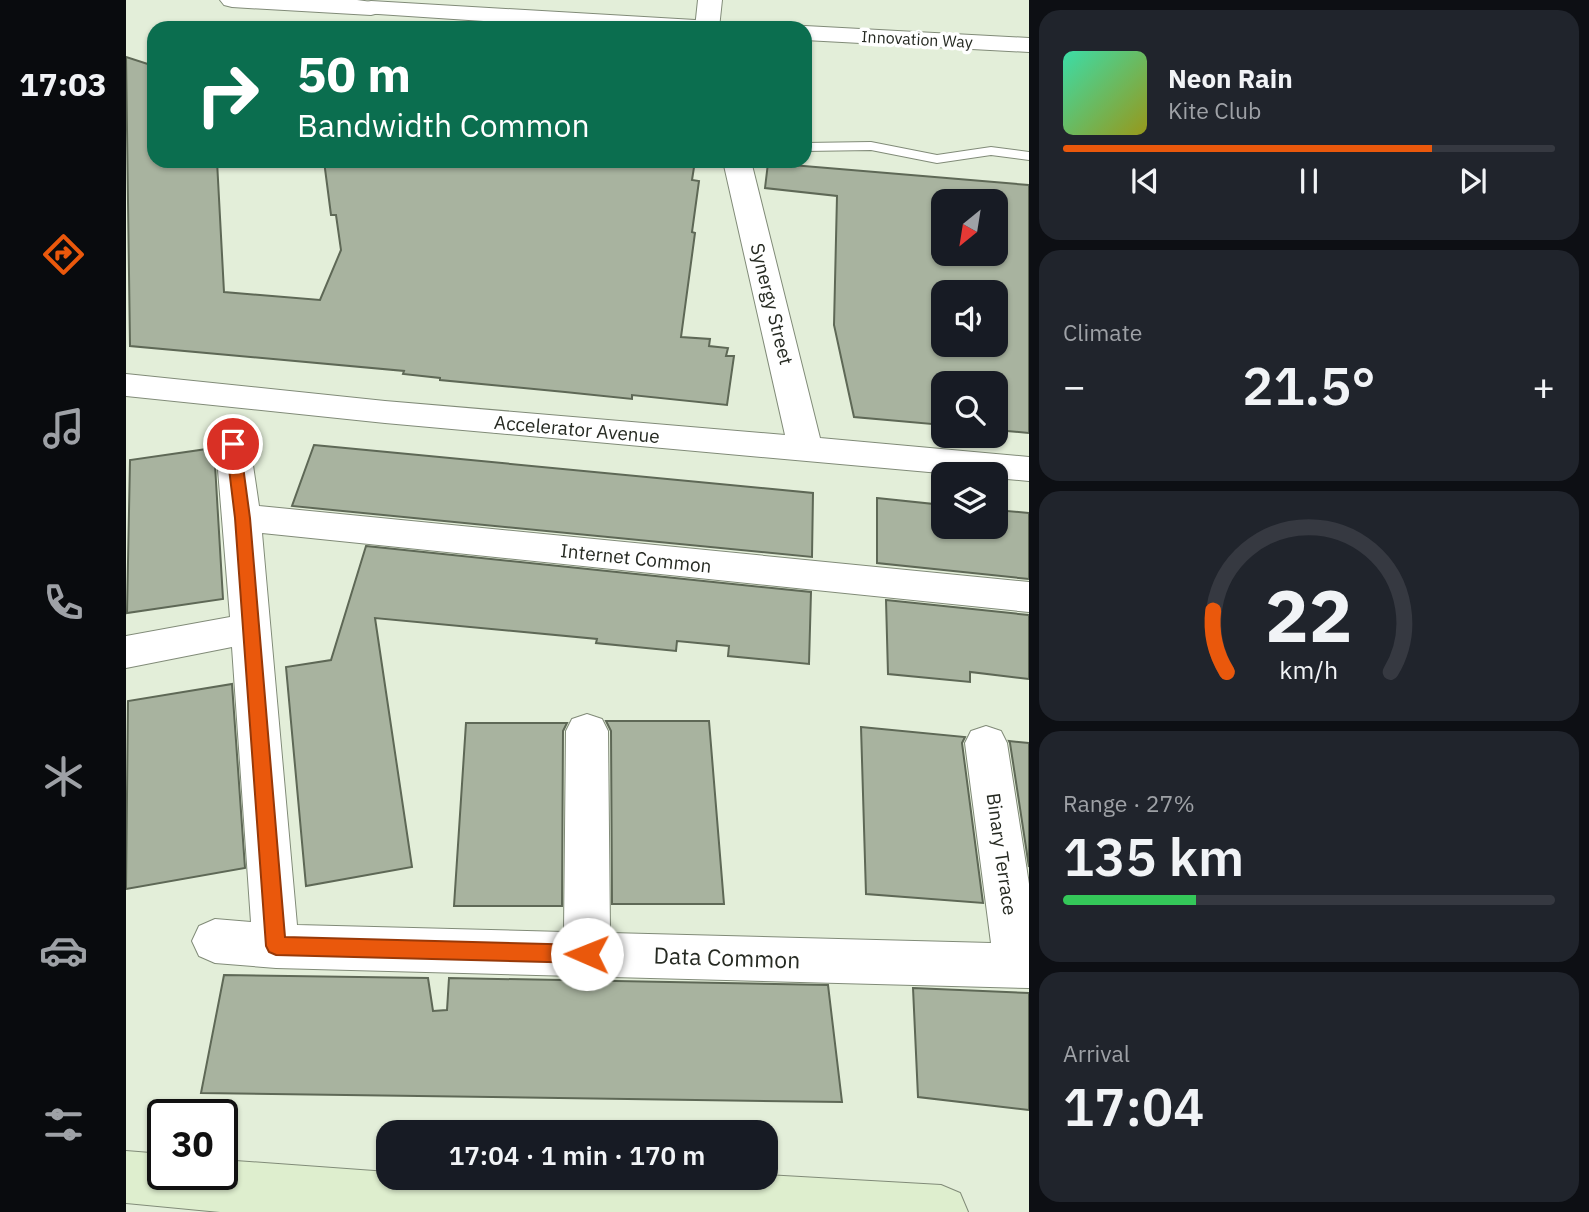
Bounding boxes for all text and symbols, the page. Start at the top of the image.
street label: Innovation Way [861,26,973,52]
text: 50 m [297,42,411,105]
icon: right [182,49,273,140]
text: Neon Rain [1168,61,1293,95]
text: 17:03 [19,63,107,105]
text: Kite Club [1168,95,1261,125]
text: Bandwidth Common [297,104,590,146]
icon: previous [1126,162,1164,200]
icon: pause [1290,162,1328,200]
icon: next [1454,162,1492,200]
north arrow [931,189,1008,266]
map controls [931,189,1008,539]
icon: directions [39,230,88,279]
street label: Synergy Street [745,241,799,367]
button: sound [931,280,1008,357]
text: Climate [1063,317,1142,347]
text: 21.5° [1242,352,1376,419]
text: − [1063,361,1086,410]
text: + [1532,361,1555,410]
button: search [931,371,1008,448]
icon: music [39,404,88,453]
street label: Accelerator Avenue [493,410,661,448]
pin [203,414,263,474]
icon: arrive [214,425,252,463]
button: layers [931,462,1008,539]
street label: Internet Common [559,538,713,578]
text: 22 [1265,567,1353,662]
icon: phone [39,578,88,627]
text: km/h [1280,653,1338,686]
icon: climate [39,752,88,801]
text: Range · 27% [1063,788,1195,818]
street label: Binary Terrace [982,791,1022,917]
text: 135 km [1063,823,1244,890]
position arrow [550,917,624,991]
icon: car [39,926,88,975]
street label: Data Common [653,939,801,975]
text: Arrival [1063,1038,1130,1068]
text: 17:04 [1063,1073,1204,1140]
speed limit sign: 30 [147,1099,238,1190]
icon: filters [39,1100,88,1149]
text: 17:04 · 1 min · 170 m [449,1138,705,1172]

